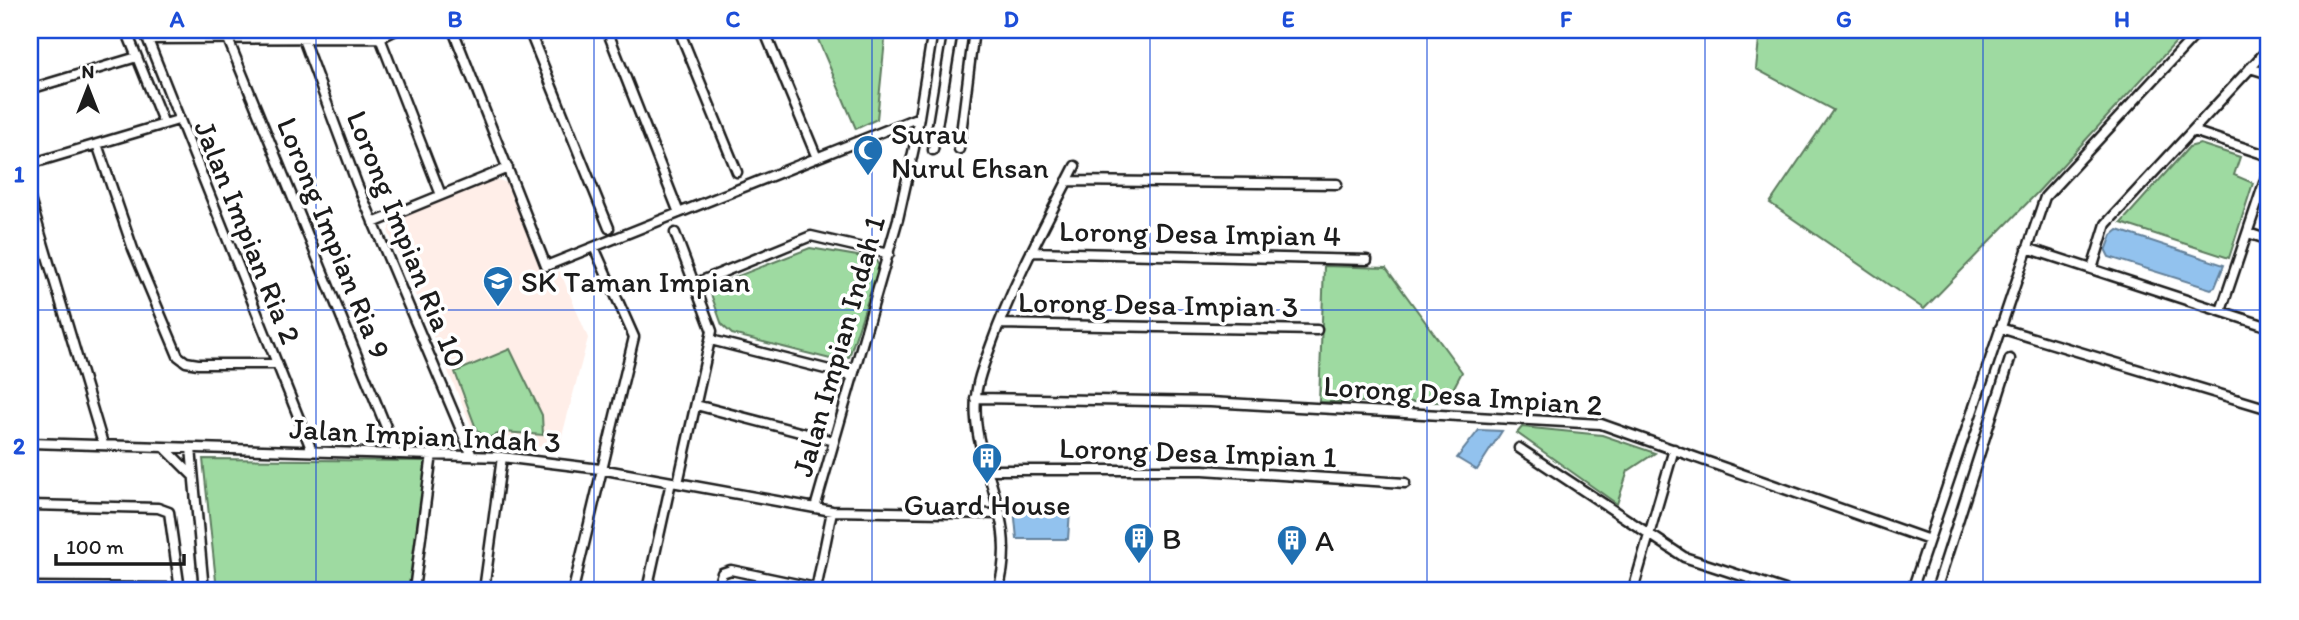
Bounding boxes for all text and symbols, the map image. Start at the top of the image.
text: A [169,5,185,33]
text: B [448,5,463,33]
text: C [726,5,741,33]
text: D [1003,5,1019,33]
text: E [1282,5,1295,33]
text: F [1560,5,1573,33]
text: G [1836,5,1852,33]
text: H [2114,5,2130,33]
north arrow [52,52,122,122]
text: N [82,60,94,83]
street label: Lorong Impian Ria 10 [339,105,475,373]
street label: Lorong Impian Ria 9 [269,112,399,364]
street label: Jalan Impian Ria 2 [186,115,310,349]
place label: Surau Nurul Ehsan [891,115,1049,186]
mosque icon: Surau Nurul Ehsan [851,133,885,177]
text: 1 [14,160,25,188]
street label: Jalan Impian Indah 1 [783,211,893,481]
street label: Lorong Desa Impian 4 [1059,212,1341,254]
place label: SK Taman Impian [521,263,750,300]
school or university icon: SK Taman Impian [481,264,515,308]
street label: Lorong Desa Impian 3 [1018,283,1298,325]
street label: Lorong Desa Impian 2 [1322,367,1604,423]
street label: Jalan Impian Indah 3 [288,409,562,461]
street label: Lorong Desa Impian 1 [1058,429,1338,475]
text: 2 [13,432,26,460]
building icon: Guard House [970,441,1004,485]
place label: Guard House [903,486,1071,523]
place label: B [1162,520,1181,557]
building icon: B [1122,521,1156,565]
scale bar [56,522,184,566]
place label: A [1315,522,1334,559]
building icon: A [1275,523,1309,567]
text: 100 m [66,534,124,559]

